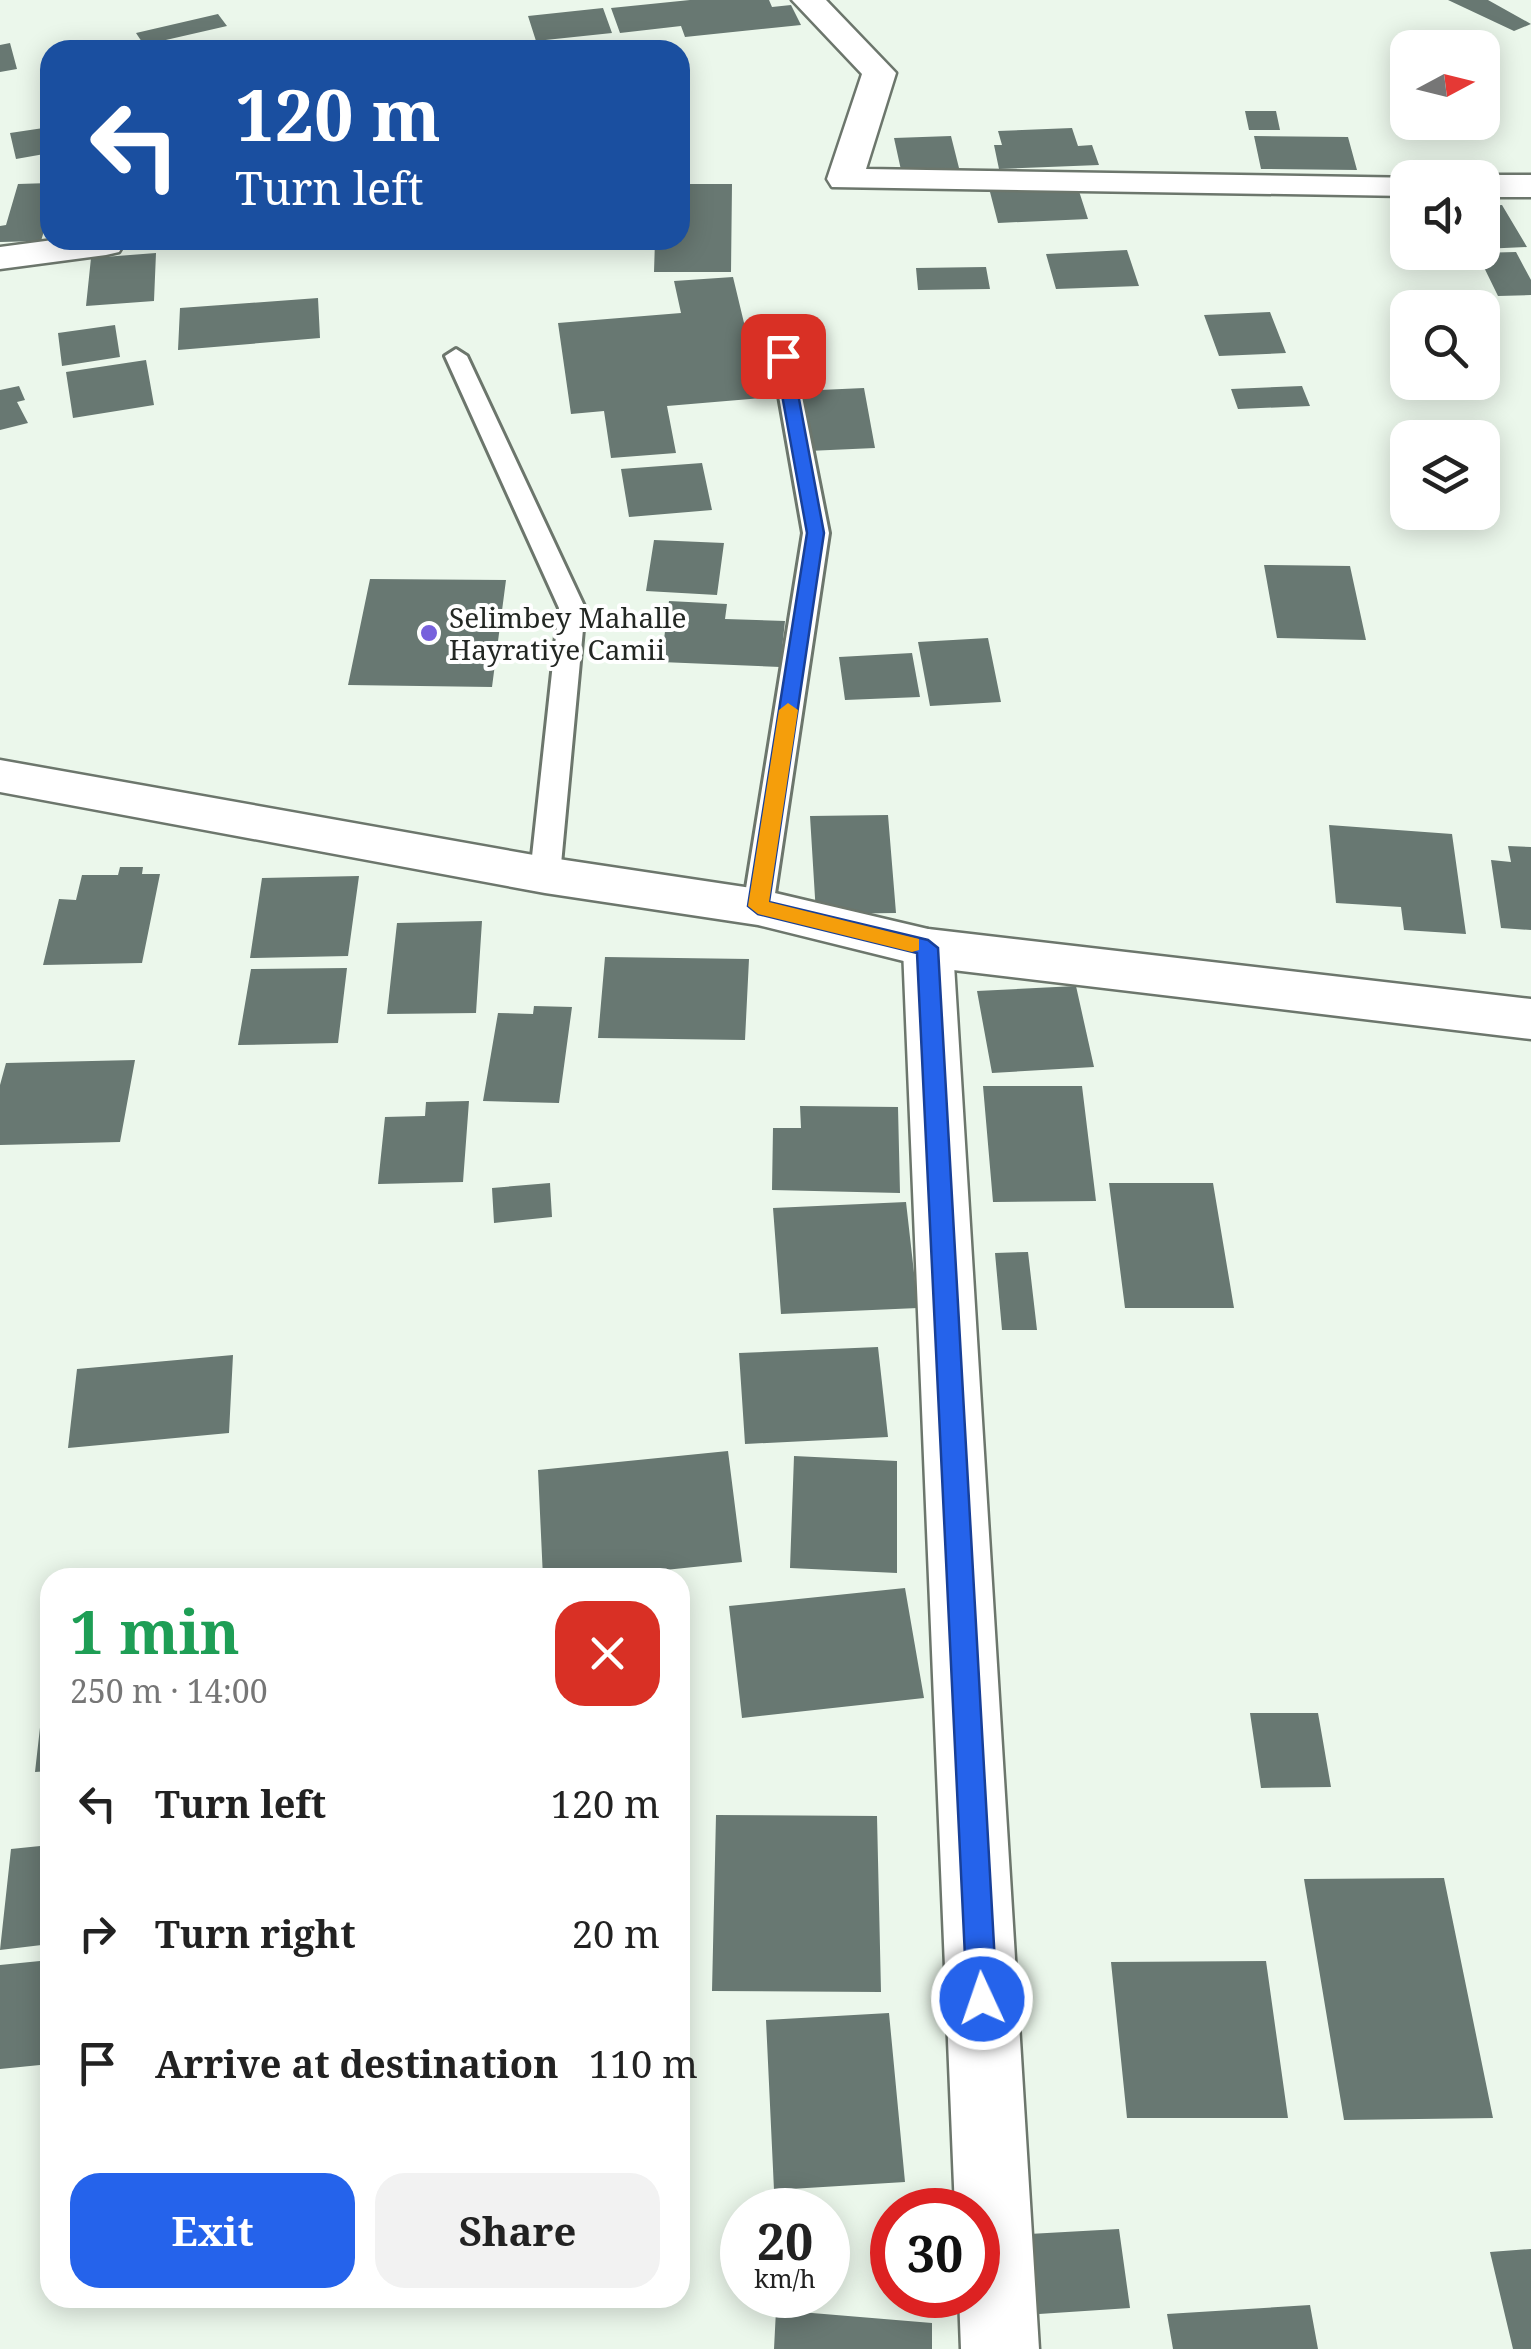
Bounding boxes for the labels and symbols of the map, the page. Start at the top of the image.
north arrow [1390,30,1500,140]
pin [741,314,826,399]
place label: Selimbey Mahalle Hayratiye Camii [449,598,687,668]
marker: Selimbey Mahalle Hayratiye Camii [418,622,440,644]
position arrow [930,1947,1034,2051]
speed limit sign: 30 [870,2188,1000,2318]

